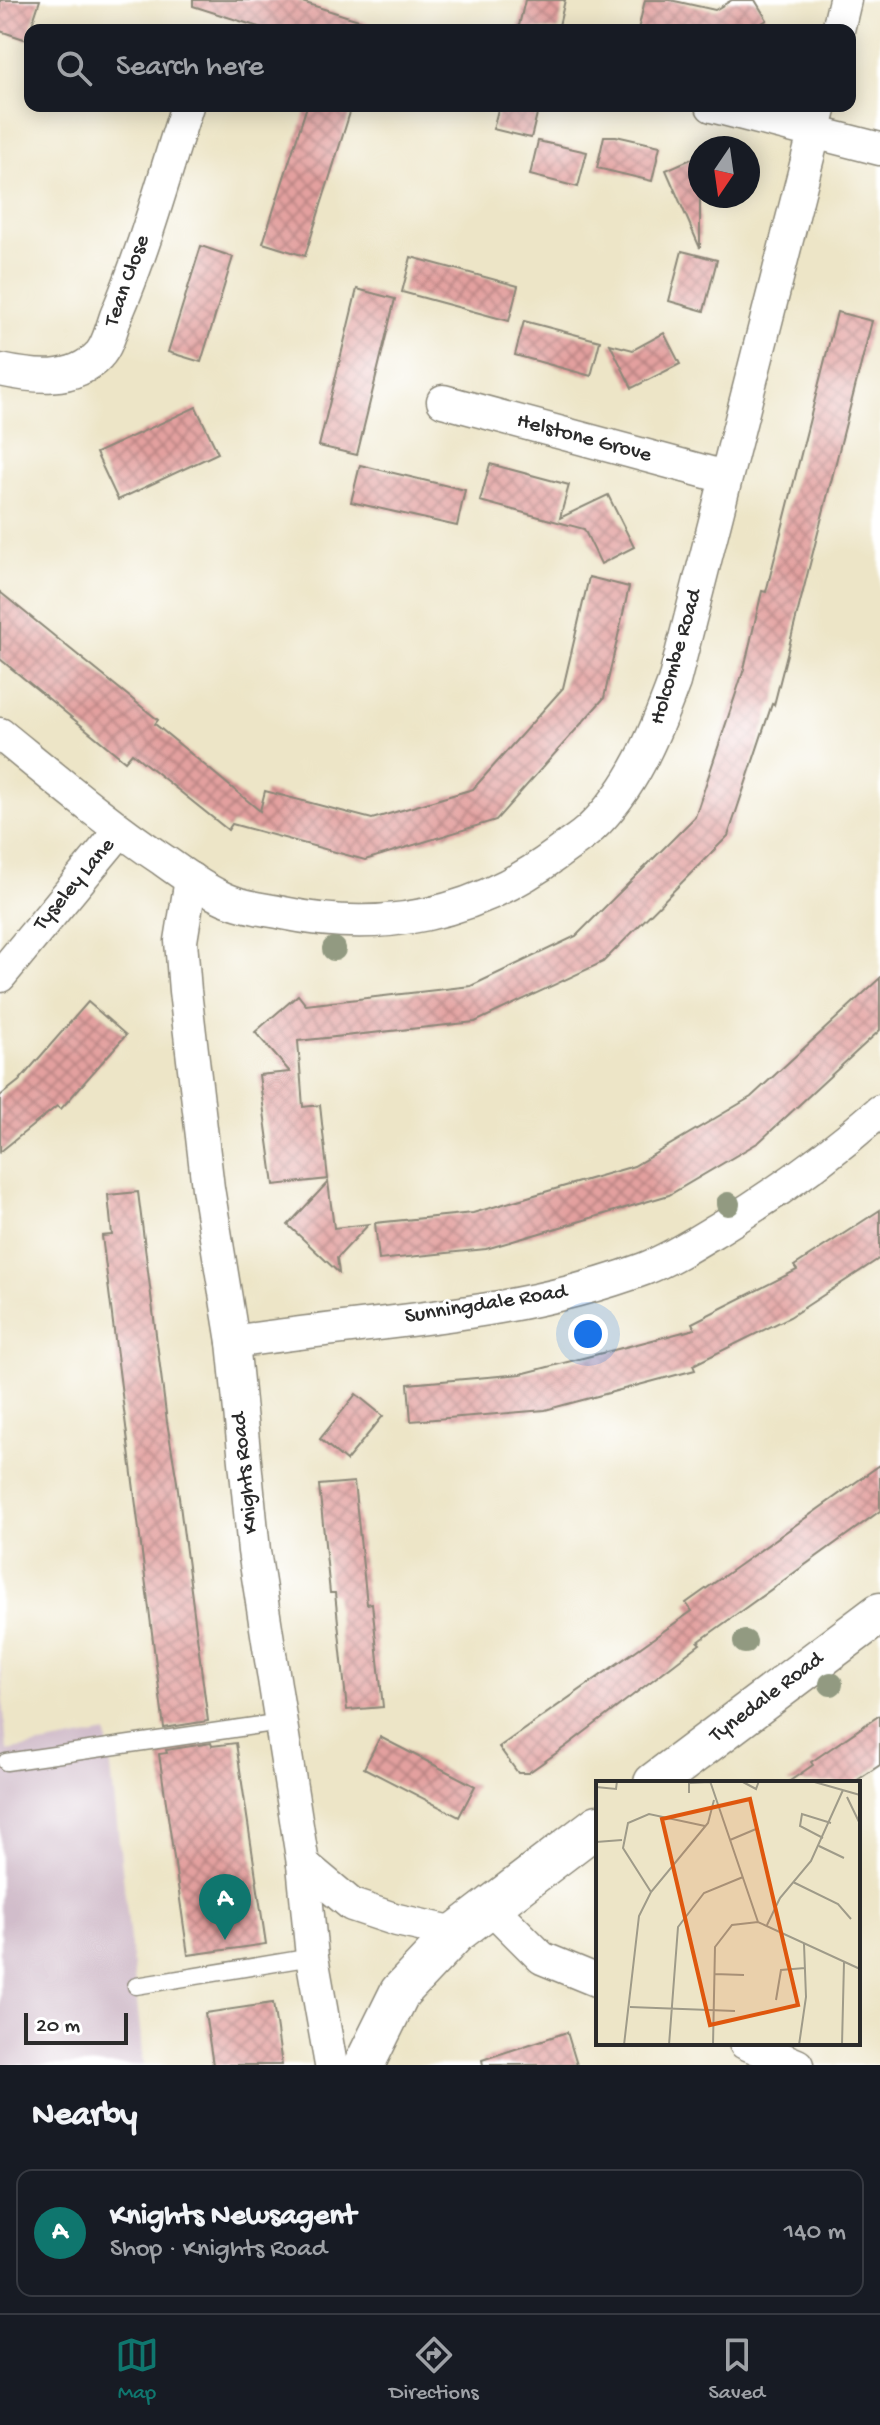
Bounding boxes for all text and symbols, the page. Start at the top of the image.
search box [24,24,856,112]
icon: search [52,46,96,90]
text: Search here [116,51,264,86]
north arrow [688,136,760,208]
street label: Tean Close [99,231,157,332]
street label: Helstone Grove [514,409,655,470]
street label: Holcombe Road [645,584,709,728]
street label: Tyseley Lane [27,833,122,938]
street label: Sunningdale Road [403,1279,571,1331]
your location [568,1314,608,1354]
street label: Knights Road [226,1409,265,1535]
street label: Tynedale Road [703,1646,831,1750]
inset map [596,1781,860,2045]
pin: A [199,1874,251,1940]
scale bar [24,2009,128,2045]
text: 20 m [36,2014,80,2040]
text: Nearby [32,2097,137,2137]
text: Knights Newsagent [110,2200,356,2235]
text: A [52,2218,68,2249]
text: 140 m [784,2218,846,2249]
text: Shop · Knights Road [110,2235,327,2266]
tab: Map [115,2333,159,2407]
tab: Directions [389,2333,479,2407]
tab: Saved [709,2333,765,2407]

